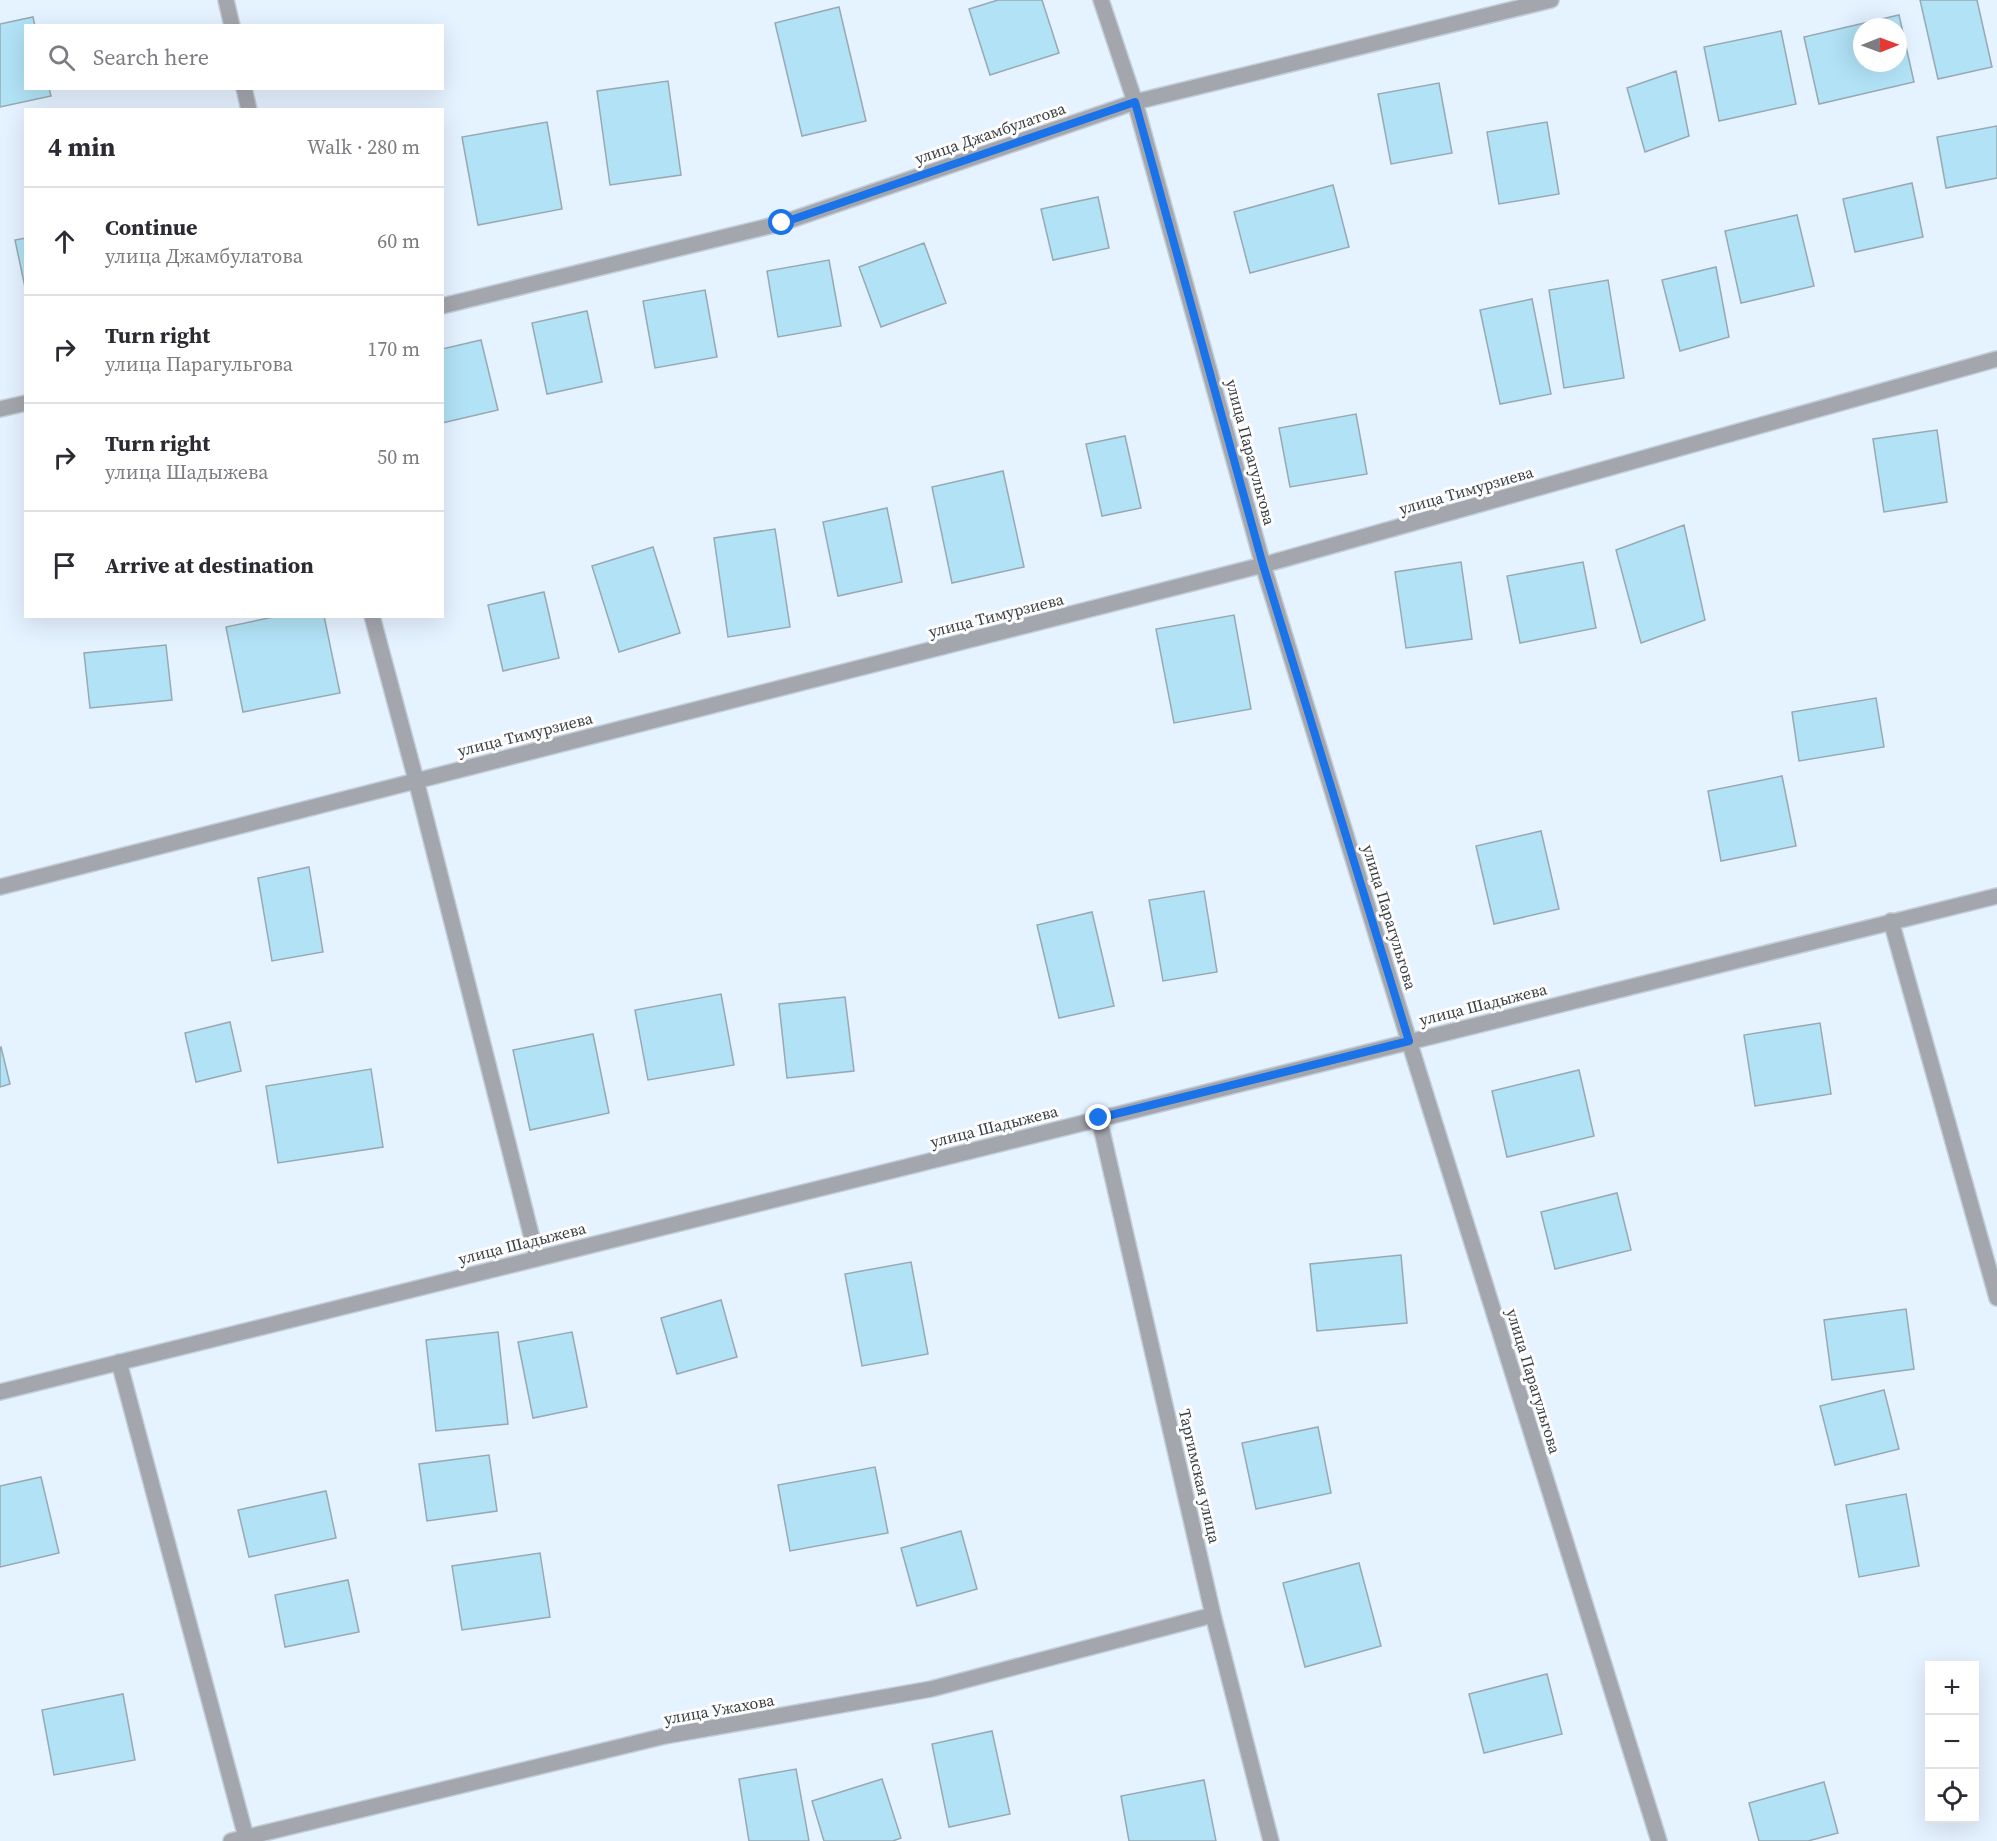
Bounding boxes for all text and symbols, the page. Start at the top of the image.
north arrow [1853,18,1907,72]
search box [24,24,444,90]
icon: search [45,41,78,74]
text: Search here [93,42,209,72]
street label: улица Джамбулатова [912,97,1069,169]
text: 4 min [48,129,115,165]
text: Walk · 280 m [307,133,420,161]
route start [768,209,794,235]
text: Continue [105,212,198,242]
icon: ahead [48,225,81,258]
text: 60 m [377,227,420,255]
text: улица Джамбулатова [105,242,303,270]
text: Turn right [105,320,210,350]
icon: right [48,333,81,366]
text: 170 m [367,335,420,363]
text: улица Парагульгова [105,350,293,378]
street label: улица Парагульгова [1221,377,1281,528]
text: Turn right [105,428,210,458]
icon: right [48,441,81,474]
text: 50 m [377,443,420,471]
text: улица Шадыжева [105,458,268,486]
street label: улица Тимурзиева [1396,460,1536,520]
icon: arrive [48,549,81,582]
text: Arrive at destination [105,550,314,580]
street label: улица Тимурзиева [926,587,1067,642]
street label: улица Тимурзиева [455,706,596,761]
street label: улица Парагульгова [1357,842,1423,993]
street label: улица Шадыжева [1417,977,1550,1030]
street label: улица Шадыжева [928,1099,1061,1152]
route end [1085,1104,1111,1130]
street label: улица Шадыжева [456,1216,589,1269]
street label: улица Парагульгова [1501,1306,1567,1457]
street label: Таргимская улица [1174,1407,1226,1546]
map controls [1925,1661,1979,1823]
button: + [1925,1661,1979,1715]
street label: улица Ужахова [662,1688,777,1730]
button: − [1925,1715,1979,1769]
button: locate [1925,1769,1979,1823]

